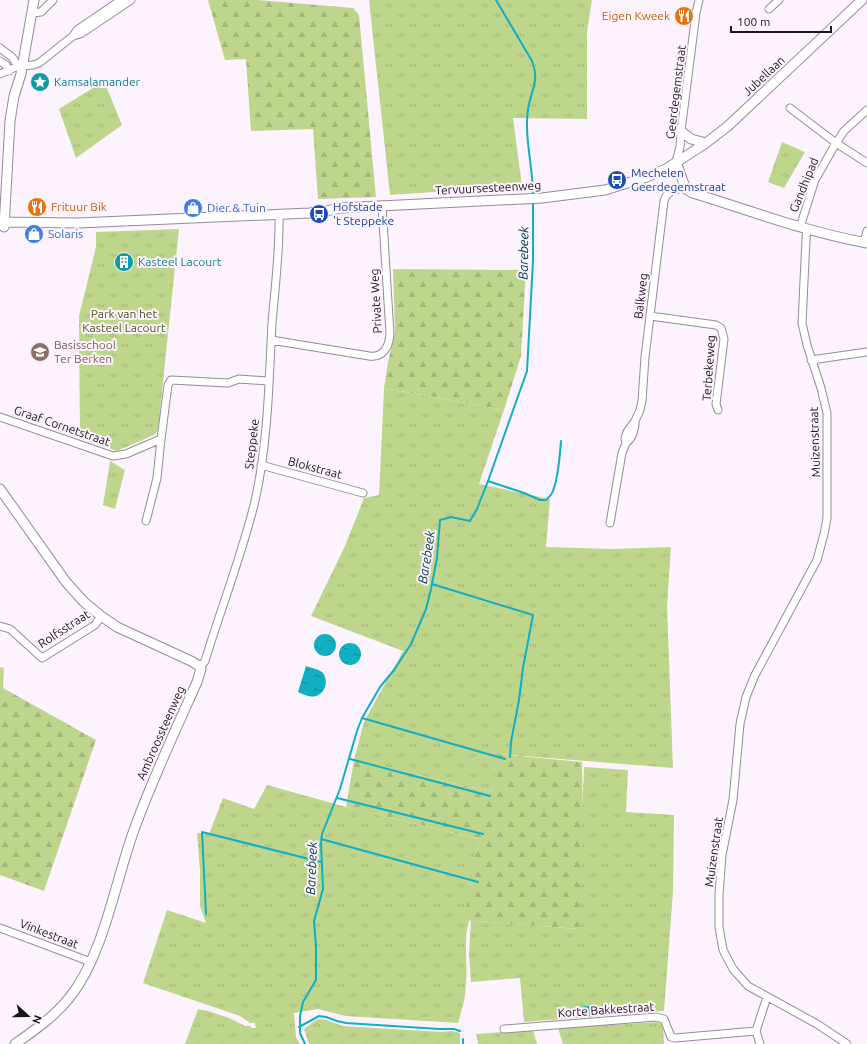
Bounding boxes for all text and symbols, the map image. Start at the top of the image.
restaurant icon: Eigen Kweek [673,5,695,27]
scale bar [731,8,831,34]
place label: Eigen Kweek [602,9,670,22]
text: 100 m [737,15,770,28]
street label: Geerdegemstraat [663,44,688,140]
street label: Jubellaan [740,53,787,98]
place icon: Kamsalamander [29,71,51,93]
place label: Kamsalamander [54,75,141,88]
street label: Gandhipad [787,155,820,214]
place label: Mechelen Geerdegemstraat [631,166,726,193]
bus stop icon: Mechelen Geerdegemstraat [606,169,628,191]
street label: Tervuursesteenweg [435,178,541,197]
restaurant icon: Frituur Bik [26,196,48,218]
shop icon: Dier & Tuin [182,197,204,219]
place label: Frituur Bik [51,200,107,213]
place label: Hofstade 't Steppeke [333,200,394,227]
place label: Dier & Tuin [207,201,266,214]
bus stop icon: Hofstade 't Steppeke [308,203,330,225]
shop icon: Solaris [23,223,45,245]
water label: Barebeek [516,226,530,280]
place label: Solaris [48,227,83,240]
building icon: Kasteel Lacourt [113,251,135,273]
place label: Kasteel Lacourt [138,255,222,268]
street label: Private Weg [367,268,384,334]
street label: Balkweg [631,272,650,319]
park label: Park van het Kasteel Lacourt [82,307,166,334]
street label: Terbekeweg [700,334,717,401]
place label: Basisschool Ter Berken [54,338,116,365]
school or university icon: Basisschool Ter Berken [29,341,51,363]
street label: Graaf Cornetstraat [12,403,112,448]
street label: Muizenstraat [807,406,822,478]
street label: Steppeke [242,418,261,470]
street label: Blokstraat [287,454,344,481]
water label: Barebeek [415,529,437,585]
street label: Rolfsstraat [35,607,92,650]
street label: Ambroossteenweg [134,684,187,782]
street label: Muizenstraat [702,816,725,888]
water label: Barebeek [303,841,319,895]
street label: Vinkestraat [18,916,81,951]
north arrow [8,996,48,1036]
street label: Korte Bakkestraat [557,1000,655,1019]
text: N [30,1014,44,1026]

